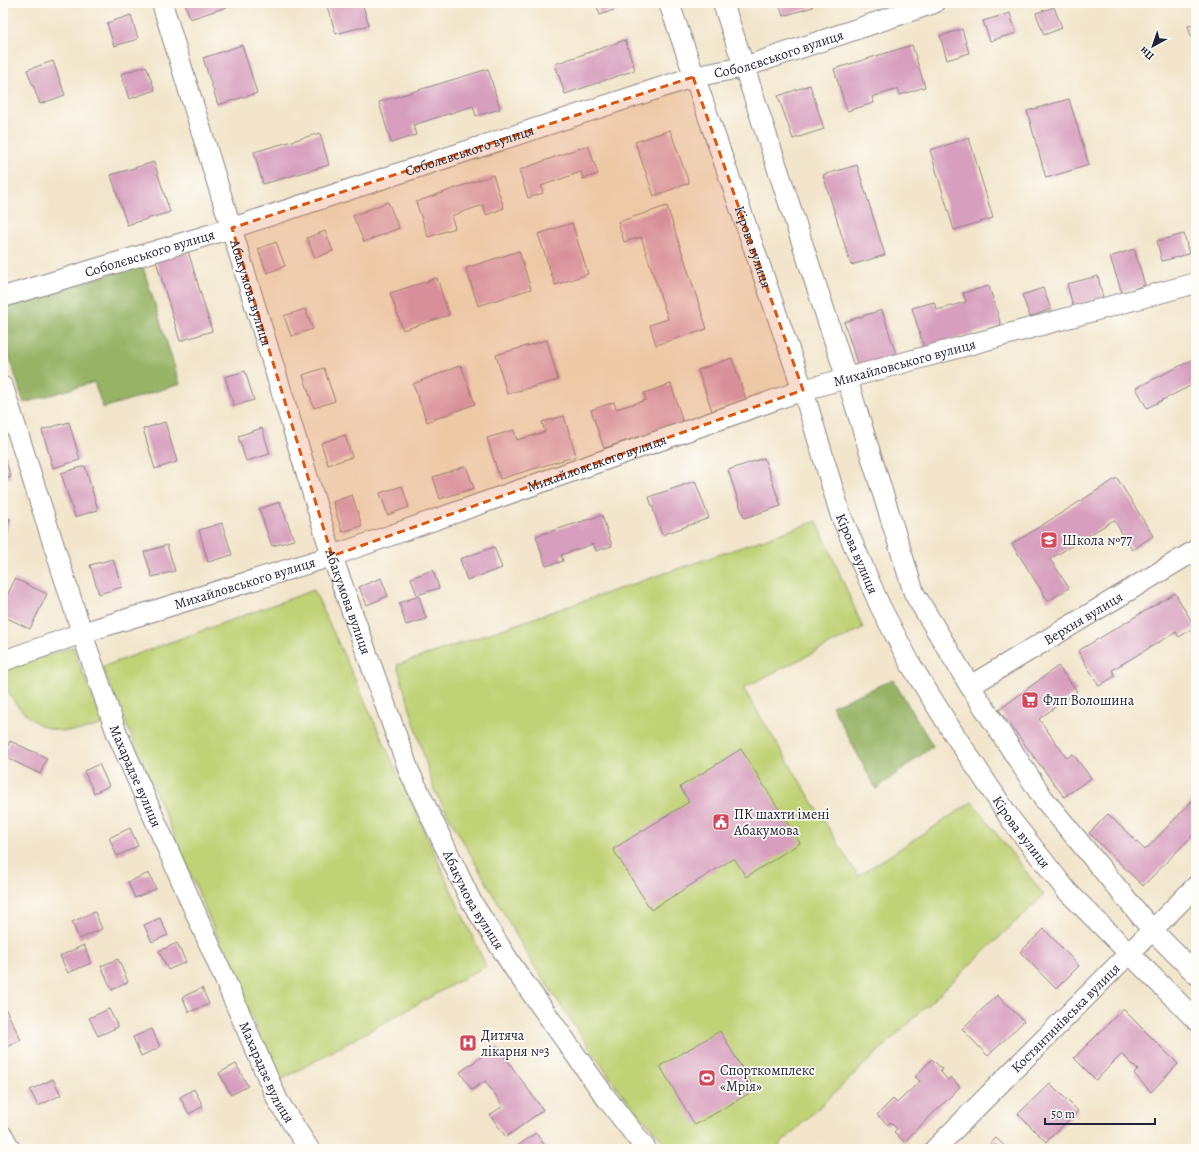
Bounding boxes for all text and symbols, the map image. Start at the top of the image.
street label: Соболєвського вулиця [712,25,846,82]
north arrow [1133,26,1173,66]
text: Пн [1136,43,1157,64]
street label: Соболєвського вулиця [402,120,537,180]
street label: Кірова вулиця [730,203,777,291]
street label: Соболєвського вулиця [82,224,217,281]
street label: Абакумова вулиця [225,236,276,349]
street label: Михайловського вулиця [831,334,978,391]
street label: Михайловського вулиця [524,429,669,496]
street label: Кірова вулиця [831,510,883,597]
school or university icon: Школа №77 [1039,530,1059,550]
place label: Школа №77 [1062,531,1132,550]
street label: Абакумова вулиця [321,546,376,657]
street label: Михайловського вулиця [172,552,318,614]
street label: Верхня вулиця [1040,587,1126,649]
supermarket icon: Флп Волошина [1020,690,1040,710]
place label: Флп Волошина [1043,691,1135,710]
street label: Махарадзе вулиця [105,722,166,830]
street label: Кірова вулиця [988,792,1055,872]
place label: ПК шахти імені Абакумова [733,805,829,840]
public building icon: ПК шахти імені Абакумова [711,812,731,832]
street label: Абакумова вулиця [438,846,509,953]
street label: Костянтинівська вулиця [1007,959,1124,1077]
street label: Махарадзе вулиця [235,1018,299,1126]
place label: Дитяча лікарня №3 [481,1026,550,1061]
hospital icon: Дитяча лікарня №3 [458,1033,478,1053]
place label: Спорткомплекс «Мрія» [720,1061,815,1096]
sports icon: Спорткомплекс «Мрія» [697,1068,717,1088]
scale bar [1045,1100,1155,1126]
text: 50 m [1051,1106,1075,1122]

